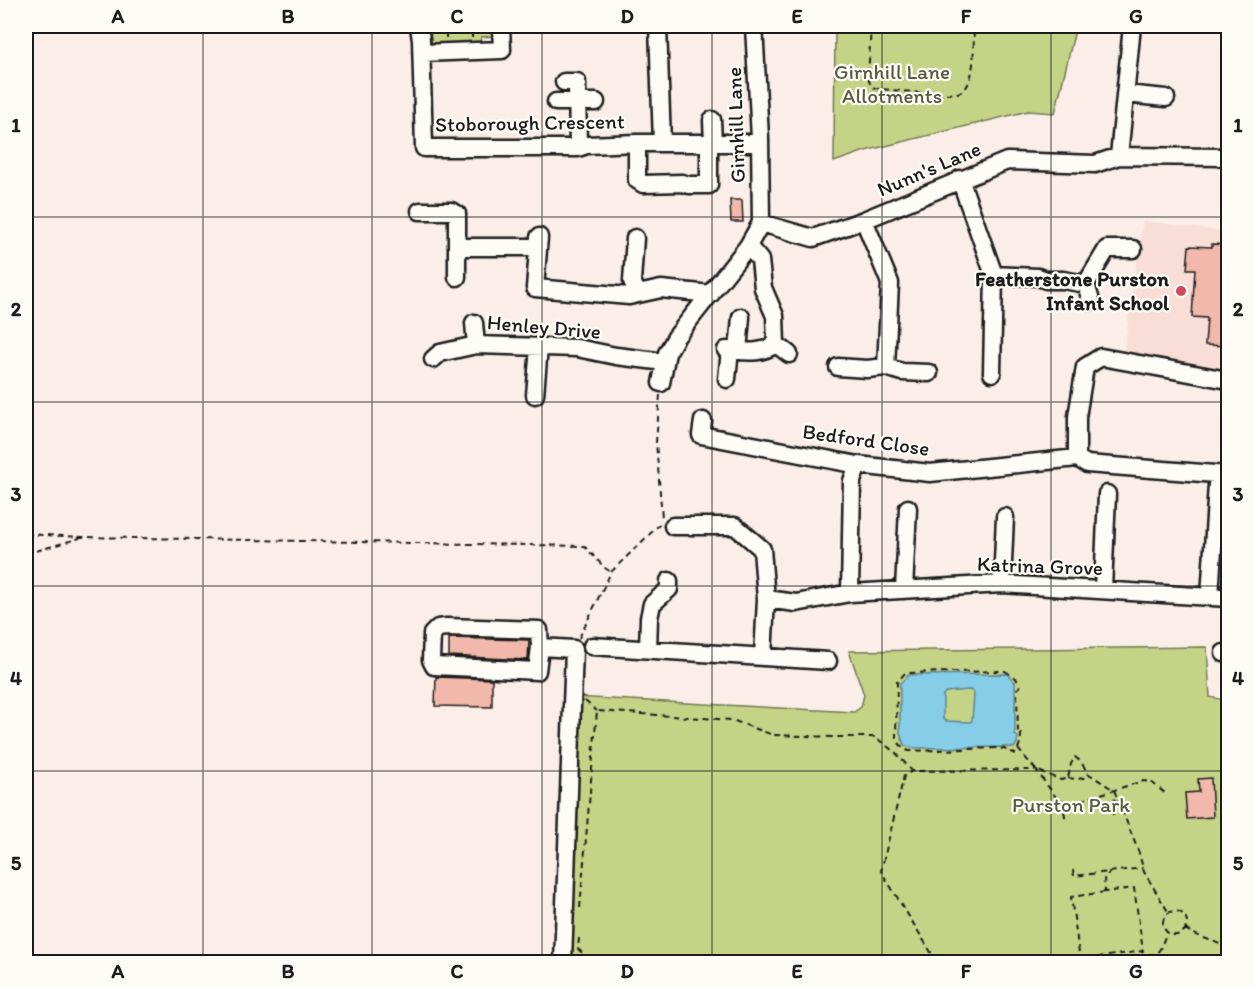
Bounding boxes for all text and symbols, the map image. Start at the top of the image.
text: A [111,4,125,28]
text: B [282,4,295,28]
text: C [451,4,464,28]
text: D [620,4,634,28]
text: E [791,4,803,28]
text: F [961,4,972,28]
text: G [1129,4,1143,28]
park label: Girnhill Lane Allotments [834,59,950,108]
street label: Girnhill Lane [721,67,750,183]
street label: Stoborough Crescent [435,108,625,137]
text: 1 [11,113,21,137]
text: 1 [1233,113,1243,137]
street label: Nunn's Lane [873,135,984,202]
place label: Featherstone Purston Infant School [975,266,1170,315]
marker: Featherstone Purston Infant School [1174,284,1188,298]
text: 2 [11,297,22,321]
text: 2 [1233,297,1244,321]
street label: Henley Drive [486,309,602,344]
street label: Bedford Close [801,418,931,461]
text: 3 [11,482,22,506]
text: 3 [1233,482,1244,506]
street label: Katrina Grove [976,551,1104,580]
text: 4 [10,666,22,690]
text: 4 [1232,666,1244,690]
park label: Purston Park [1012,792,1130,817]
text: 5 [11,851,22,875]
text: 5 [1233,851,1244,875]
text: A [111,959,125,983]
text: B [282,959,295,983]
text: C [451,959,464,983]
text: D [620,959,634,983]
text: E [791,959,803,983]
text: F [961,959,972,983]
text: G [1129,959,1143,983]

